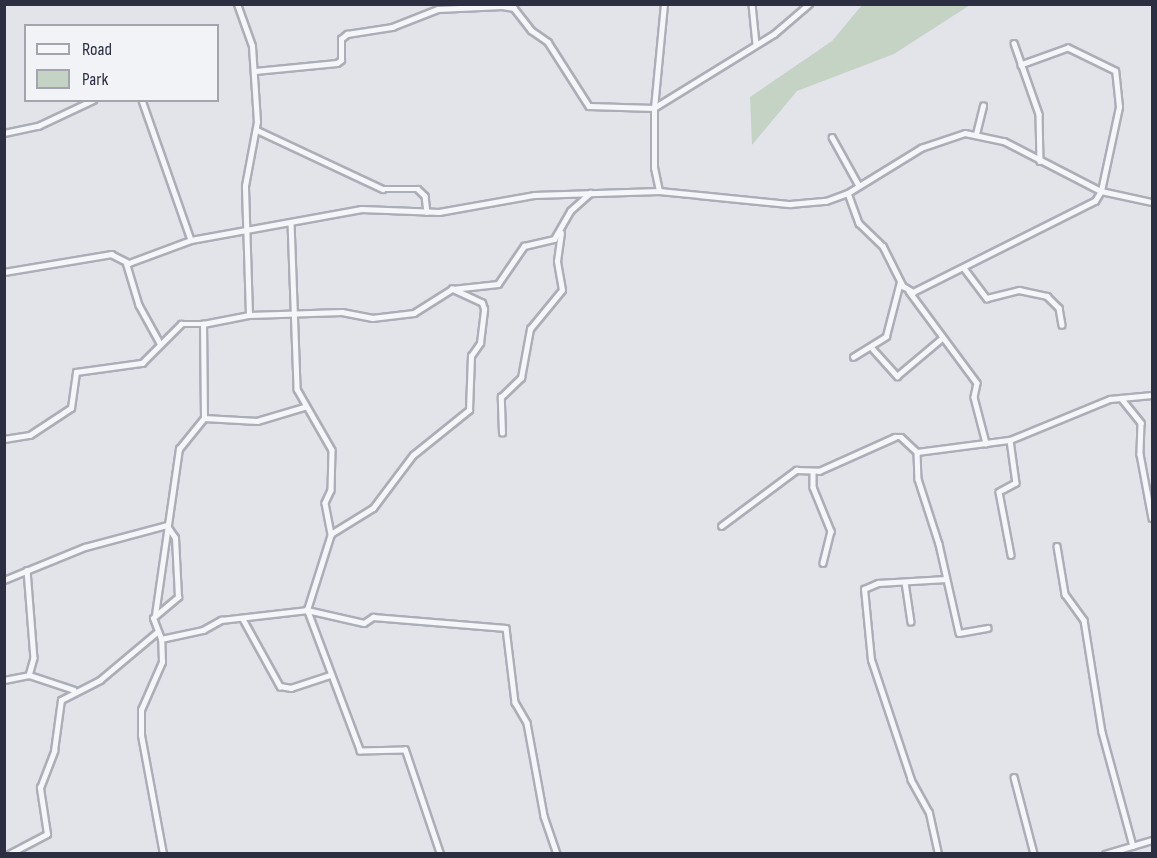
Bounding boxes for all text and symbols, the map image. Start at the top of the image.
legend [24,24,219,102]
text: Road [82,39,112,60]
text: Park [82,69,108,90]

